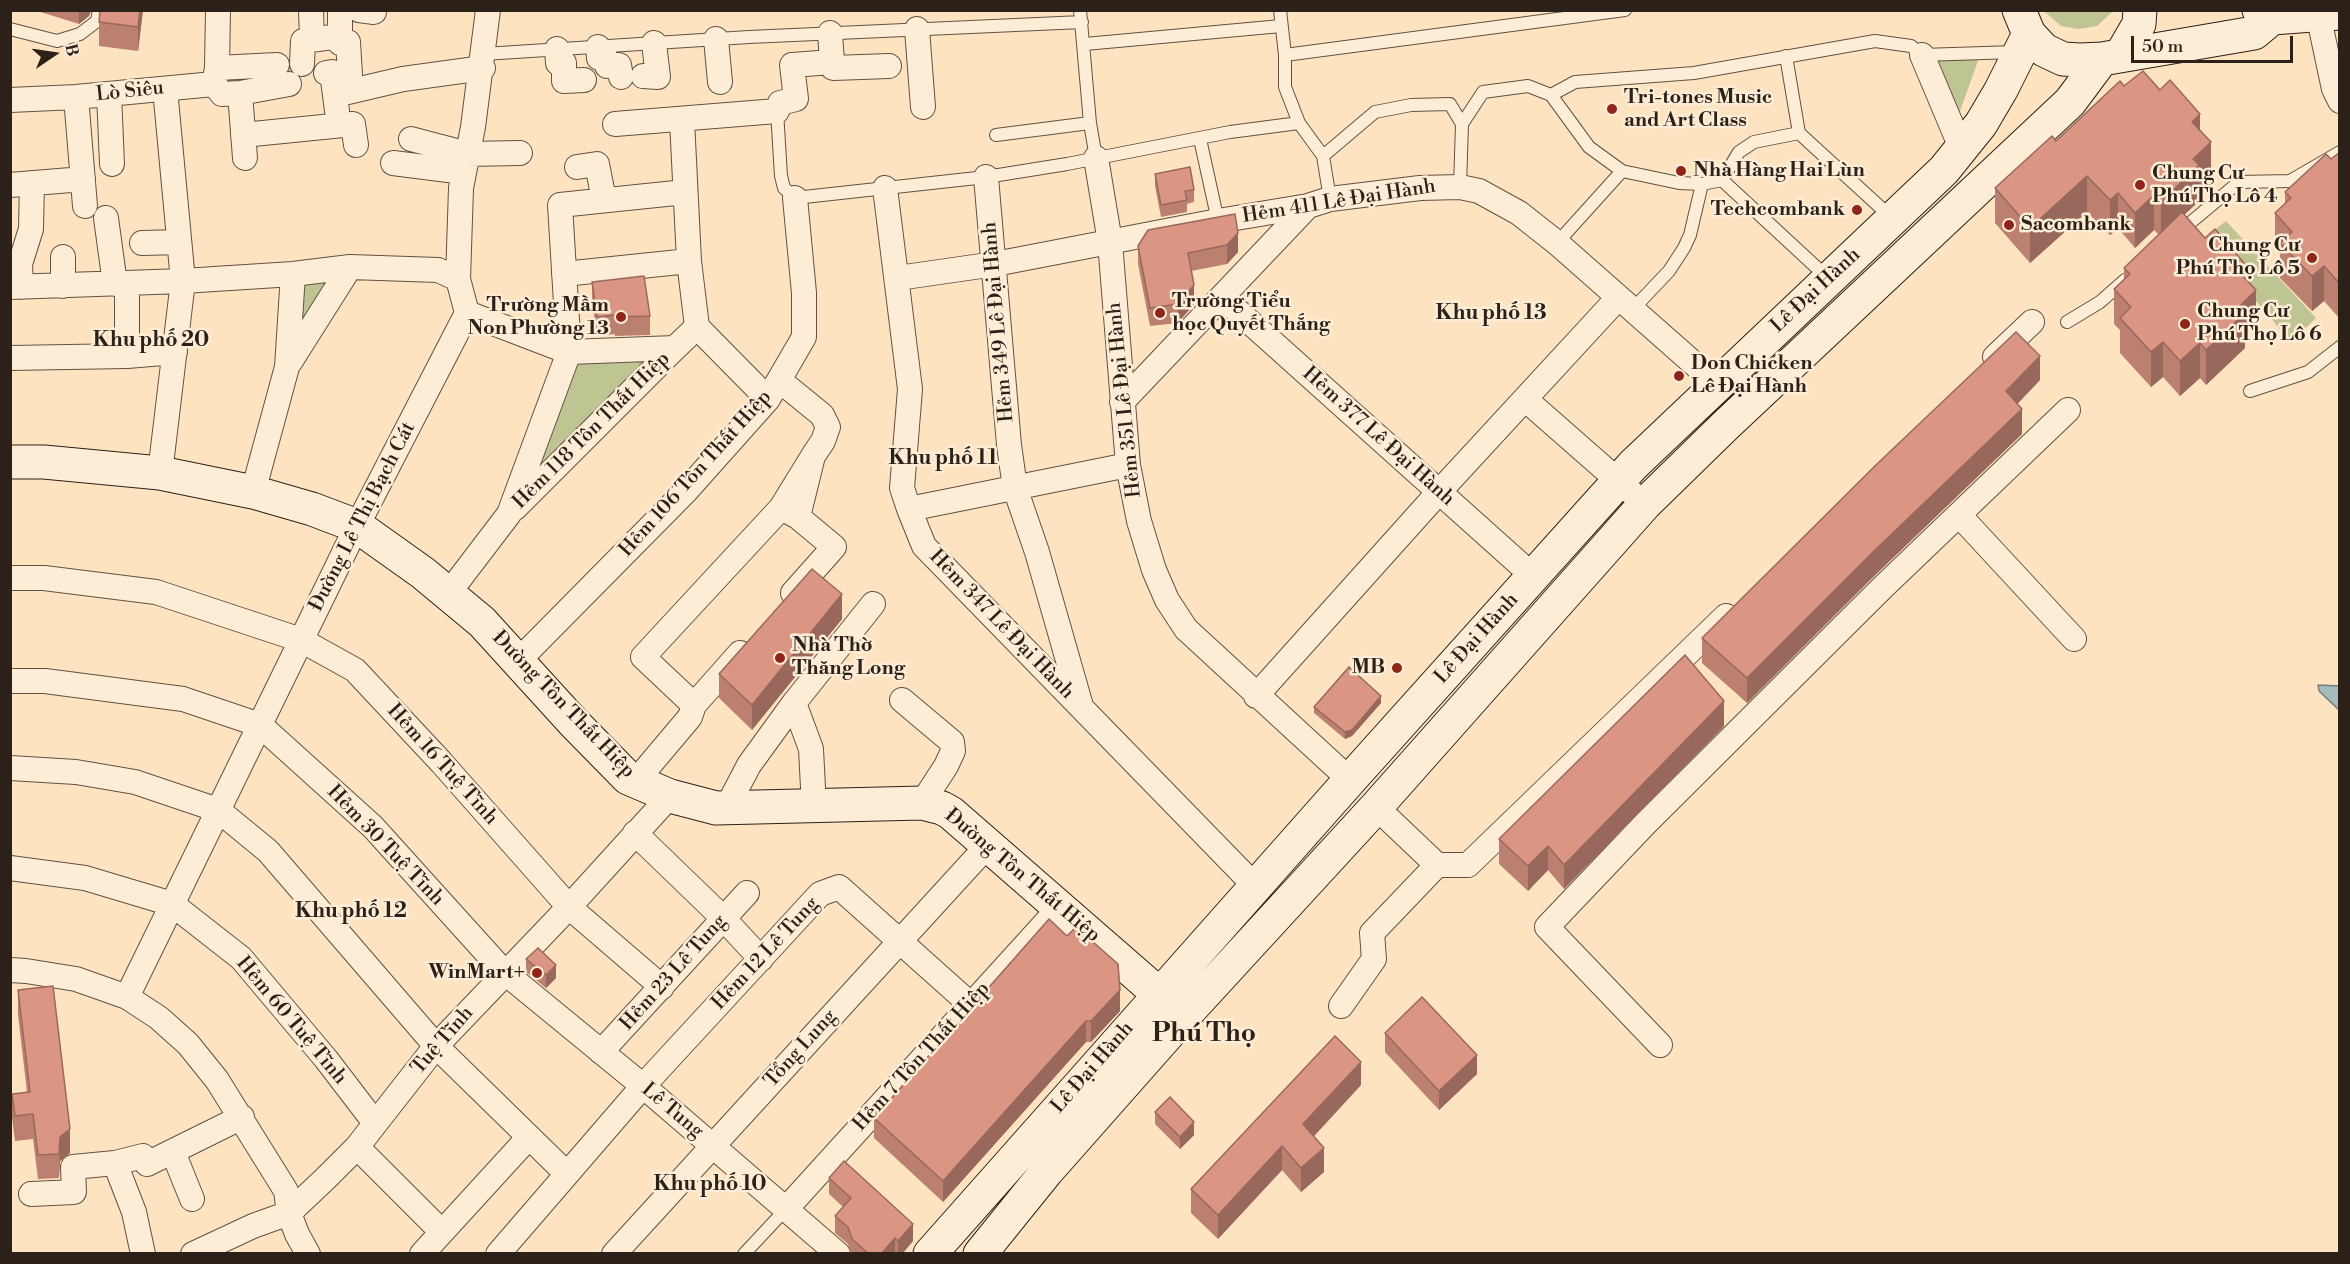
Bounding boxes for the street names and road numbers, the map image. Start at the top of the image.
street label: Lò Siêu [95,77,165,107]
street label: Hẻm 411 Lê Đại Hành [1241,175,1437,229]
street label: Hẻm 349 Lê Đại Hành [978,221,1020,423]
street label: Lê Đại Hành [1766,243,1866,339]
street label: Hẻm 351 Lê Đại Hành [1103,301,1147,499]
street label: Hẻm 118 Tôn Thất Hiệp [508,347,676,515]
street label: Hẻm 377 Lê Đại Hành [1297,362,1459,512]
street label: Hẻm 106 Tôn Thất Hiệp [615,386,777,562]
street label: Đường Lê Thị Bạch Cát [305,418,421,616]
street label: Hẻm 347 Lê Đại Hành [924,545,1078,705]
street label: Lê Đại Hành [1430,589,1524,689]
street label: Đường Tôn Thất Hiệp [487,626,639,784]
street label: Hẻm 16 Tuệ Tĩnh [381,700,503,830]
street label: Hẻm 30 Tuệ Tĩnh [321,781,449,911]
street label: Đường Tôn Thất Hiệp [939,804,1105,948]
street label: Hẻm 12 Lê Tung [707,892,825,1016]
street label: Hẻm 23 Lê Tung [616,910,732,1036]
street label: Hẻm 60 Tuệ Tĩnh [230,952,352,1090]
street label: Hẻm 7 Tôn Thất Hiệp [849,977,995,1137]
street label: Tuệ Tĩnh [407,1002,479,1080]
street label: Tổng Lung [760,1005,842,1093]
street label: Lê Đại Hành [1047,1017,1139,1119]
street label: Lê Tung [636,1078,708,1144]

